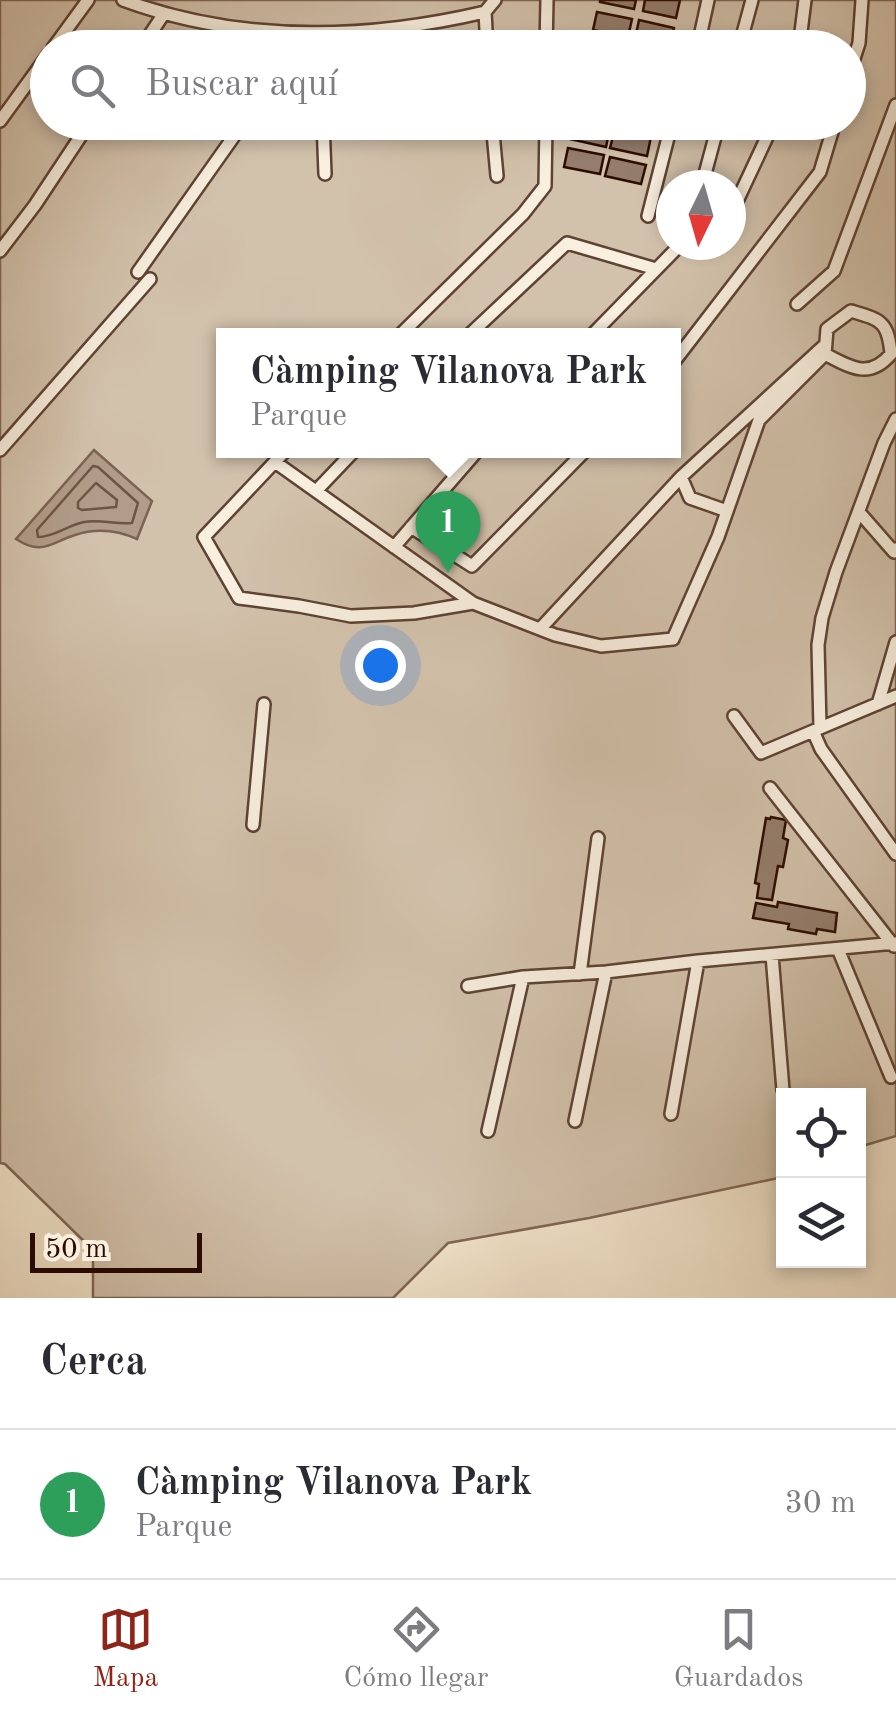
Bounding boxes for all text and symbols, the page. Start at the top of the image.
search box [30,30,866,140]
icon: search [65,58,120,113]
text: Buscar aquí [145,66,338,104]
north arrow [656,170,746,260]
popup [216,328,681,458]
text: Càmping Vilanova Park [250,354,647,392]
text: Parque [250,401,347,433]
pin: 1 [416,490,480,573]
your location [355,640,406,691]
map controls [776,1088,866,1268]
button: locate [776,1088,866,1178]
button: layers [776,1178,866,1268]
scale bar [30,1228,202,1272]
text: 50 m [45,1236,108,1264]
text: Cerca [40,1342,147,1384]
text: Càmping Vilanova Park [135,1465,532,1503]
text: 1 [63,1488,82,1520]
text: 30 m [785,1488,856,1520]
text: Parque [135,1512,232,1544]
tab: Mapa [93,1602,158,1697]
tab: Cómo llegar [344,1602,489,1697]
tab: Guardados [674,1602,803,1697]

